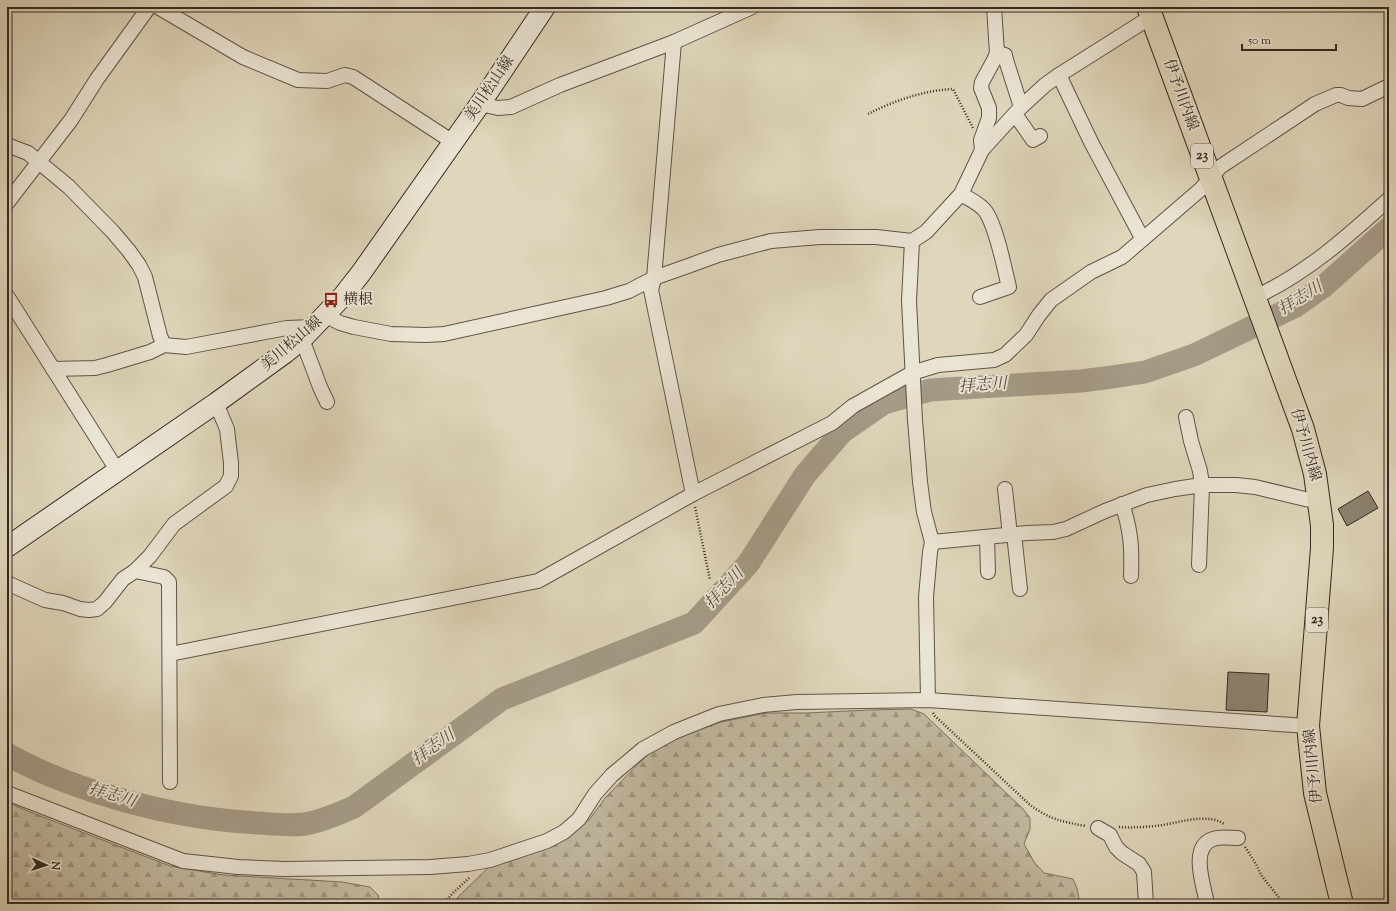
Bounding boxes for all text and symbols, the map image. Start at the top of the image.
scale bar [1242,26,1336,52]
text: 50 m [1247,32,1271,50]
street label: 美川松山線 [460,52,520,126]
street label: 伊予川内線 [1157,56,1203,134]
road number: 23 [1191,144,1213,168]
water label: 拝志川 [1275,275,1329,321]
place label: 横根 [343,290,373,311]
bus stop icon: 横根 [322,291,340,309]
street label: 美川松山線 [257,311,327,377]
water label: 拝志川 [958,373,1010,399]
street label: 伊予川内線 [1285,406,1325,484]
water label: 拝志川 [700,562,751,614]
road number: 23 [1306,608,1328,632]
water label: 拝志川 [408,723,462,771]
street label: 伊予川内線 [1300,728,1328,804]
water label: 拝志川 [86,778,140,815]
north arrow [26,845,66,885]
text: N [47,860,63,870]

